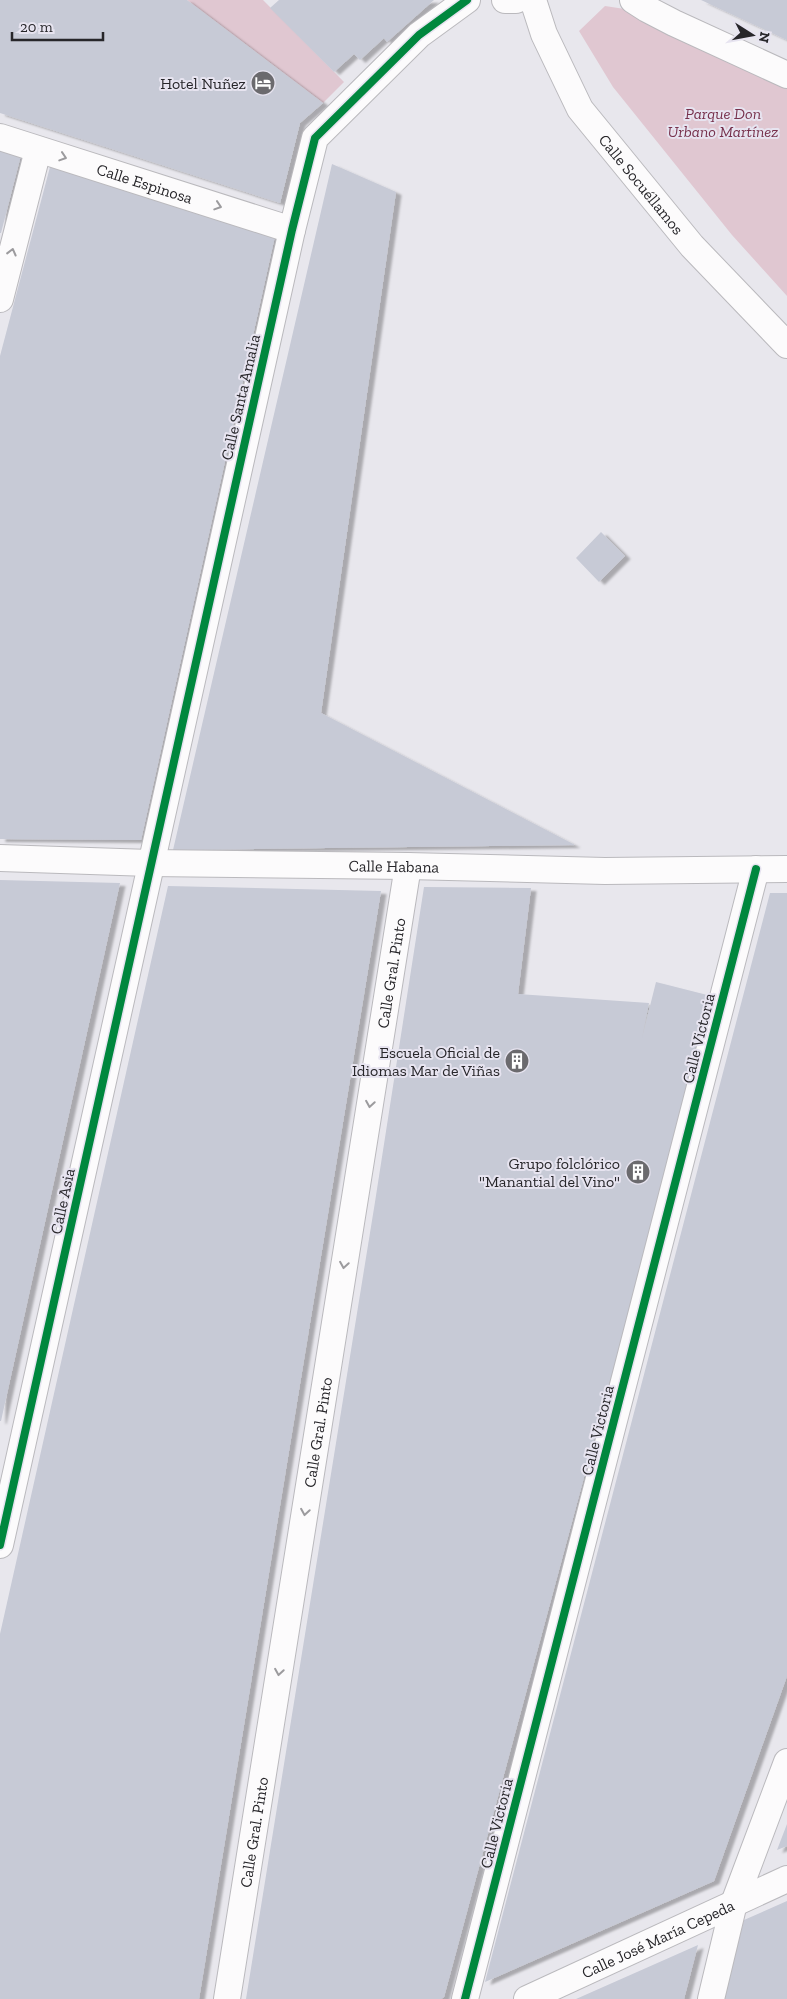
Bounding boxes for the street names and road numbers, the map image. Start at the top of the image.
street label: Calle Socuéllamos [595,131,688,238]
street label: Calle Espinosa [94,159,195,208]
street label: Calle Santa Amalia [217,332,264,462]
street label: Calle Habana [348,856,440,877]
street label: Calle Gral. Pinto [373,916,410,1030]
street label: Calle Victoria [678,991,719,1085]
street label: Calle Asia [46,1166,79,1236]
street label: Calle Gral. Pinto [300,1376,336,1489]
street label: Calle Victoria [577,1383,618,1477]
street label: Calle Gral. Pinto [236,1776,272,1889]
street label: Calle Victoria [476,1776,517,1870]
street label: Calle José María Cepeda [579,1896,737,1982]

